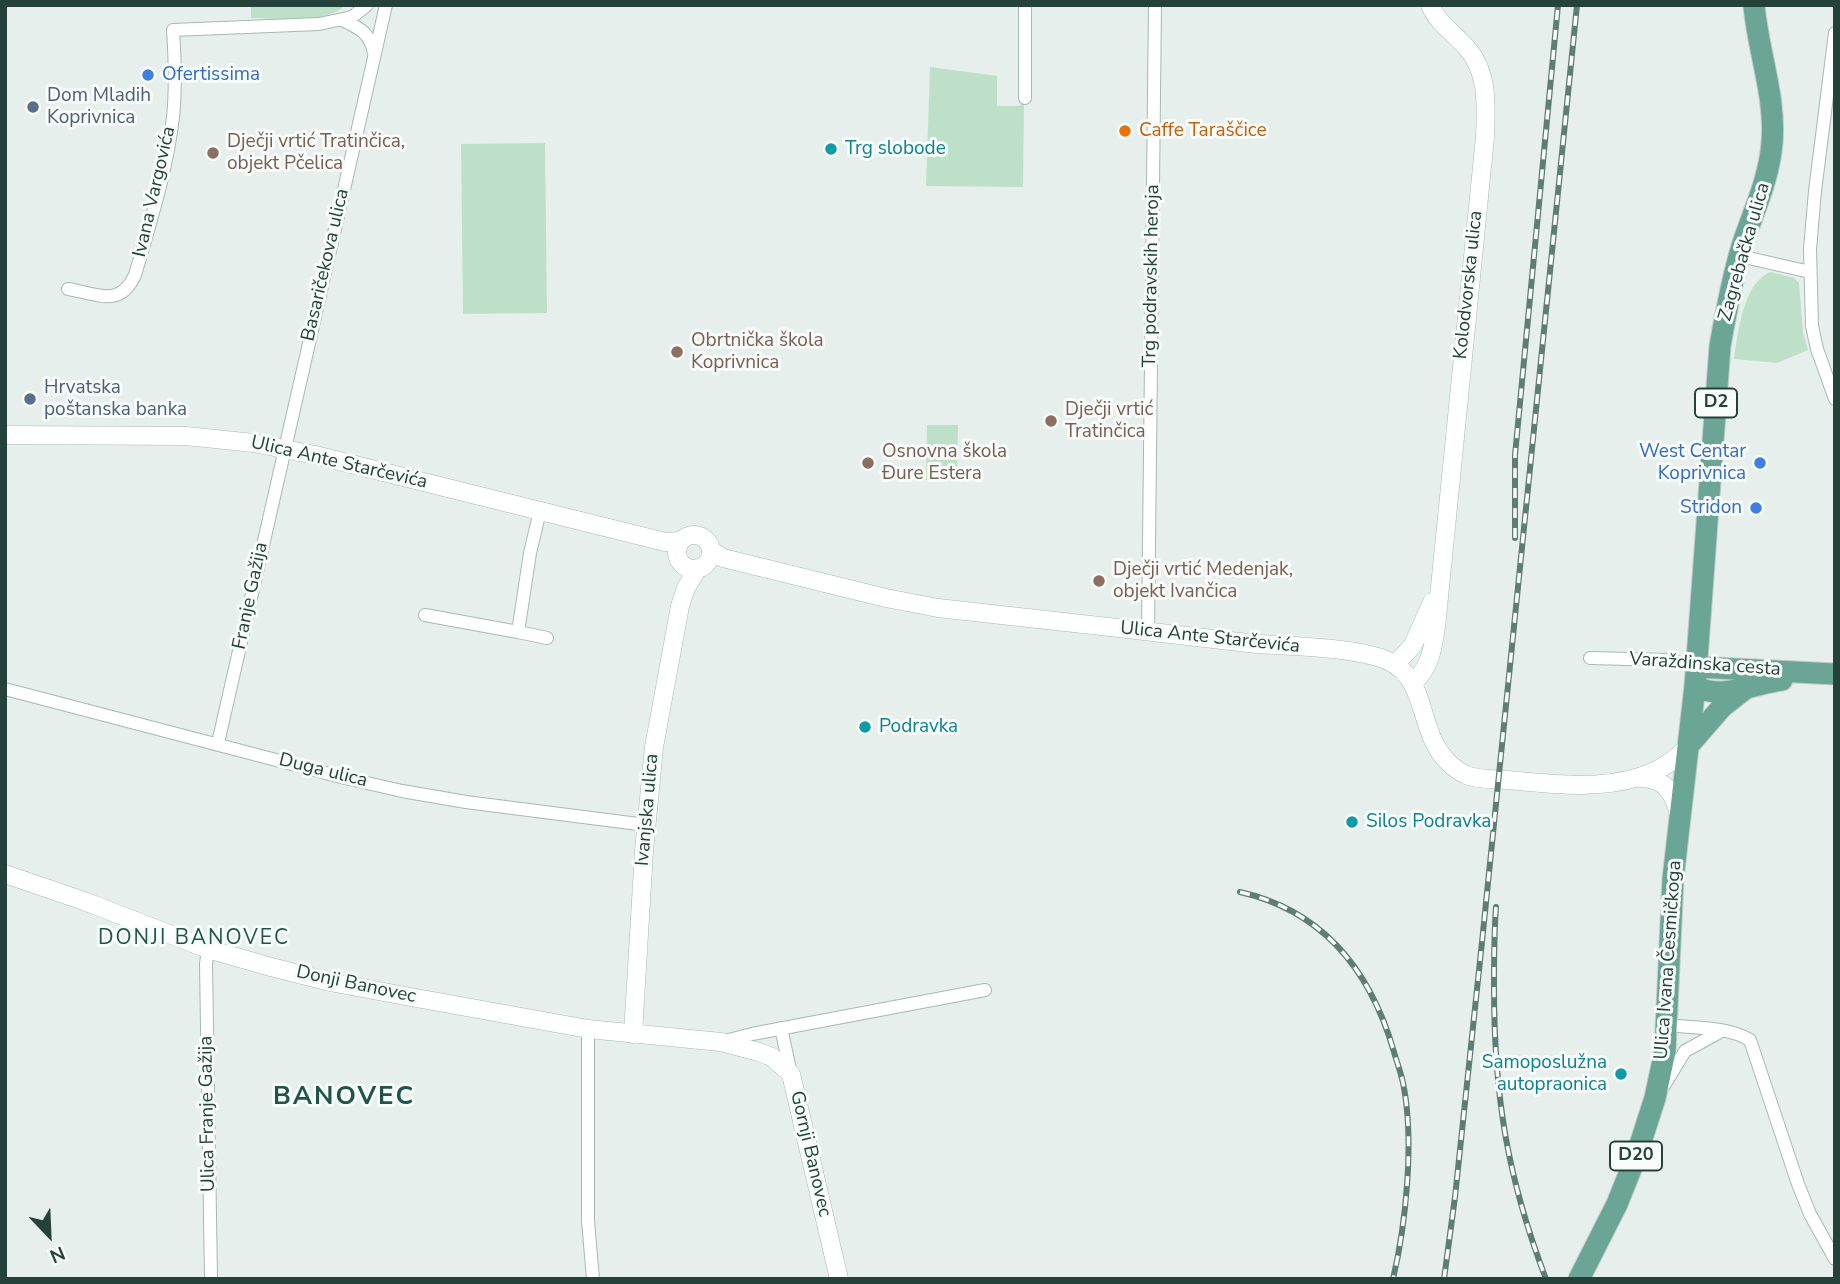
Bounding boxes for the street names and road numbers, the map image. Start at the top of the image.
street label: Ivana Vargovića [129,124,181,260]
street label: Zagrebačka ulica [1714,180,1776,324]
street label: Trg podravskih heroja [1139,184,1165,368]
street label: Basaričekova ulica [297,187,355,343]
street label: Kolodvorska ulica [1450,210,1488,360]
road number: D2 [1695,388,1737,418]
street label: Ulica Ante Starčevića [249,432,429,494]
street label: Franje Gažija [229,540,273,652]
street label: Ulica Ante Starčevića [1119,617,1301,659]
street label: Varaždinska cesta [1629,648,1781,682]
street label: Duga ulica [276,749,370,793]
street label: Ivanjska ulica [632,753,664,867]
street label: Ulica Ivana Česmičkoga [1651,860,1687,1060]
street label: Donji Banovec [294,961,418,1009]
street label: Ulica Franje Gažija [195,1036,221,1192]
street label: Gornji Banovec [784,1089,836,1219]
road number: D20 [1610,1142,1662,1170]

